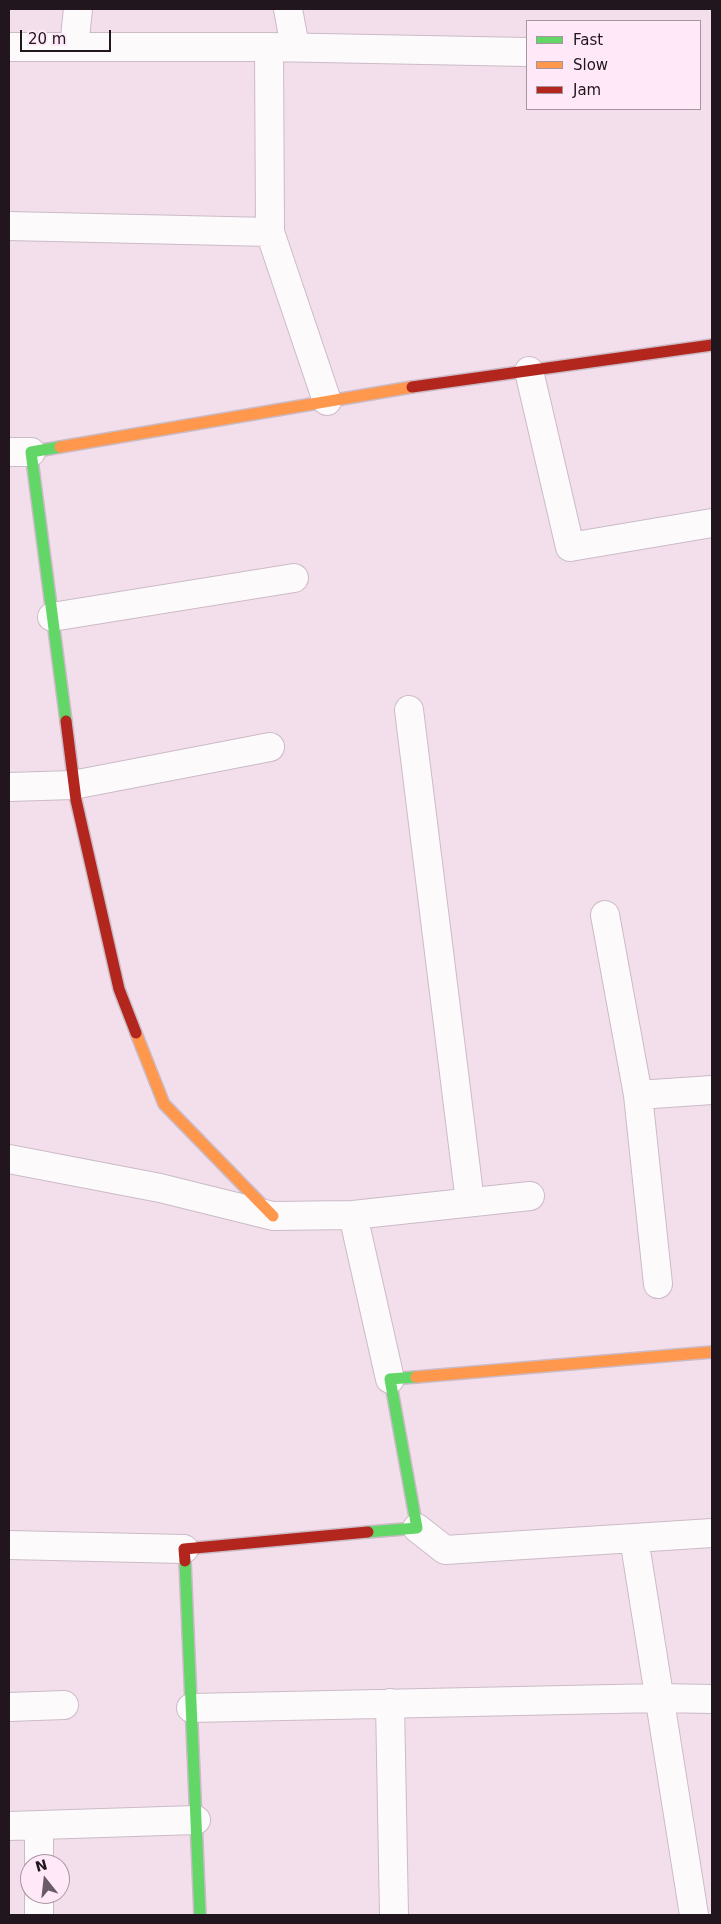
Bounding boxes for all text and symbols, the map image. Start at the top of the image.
scale bar [22,20,114,52]
legend [526,20,701,110]
text: 20 m [28,30,66,48]
text: Fast [573,31,603,49]
text: Slow [573,56,608,74]
text: Jam [573,81,601,99]
north arrow [20,1854,70,1904]
text: N [33,1856,49,1875]

